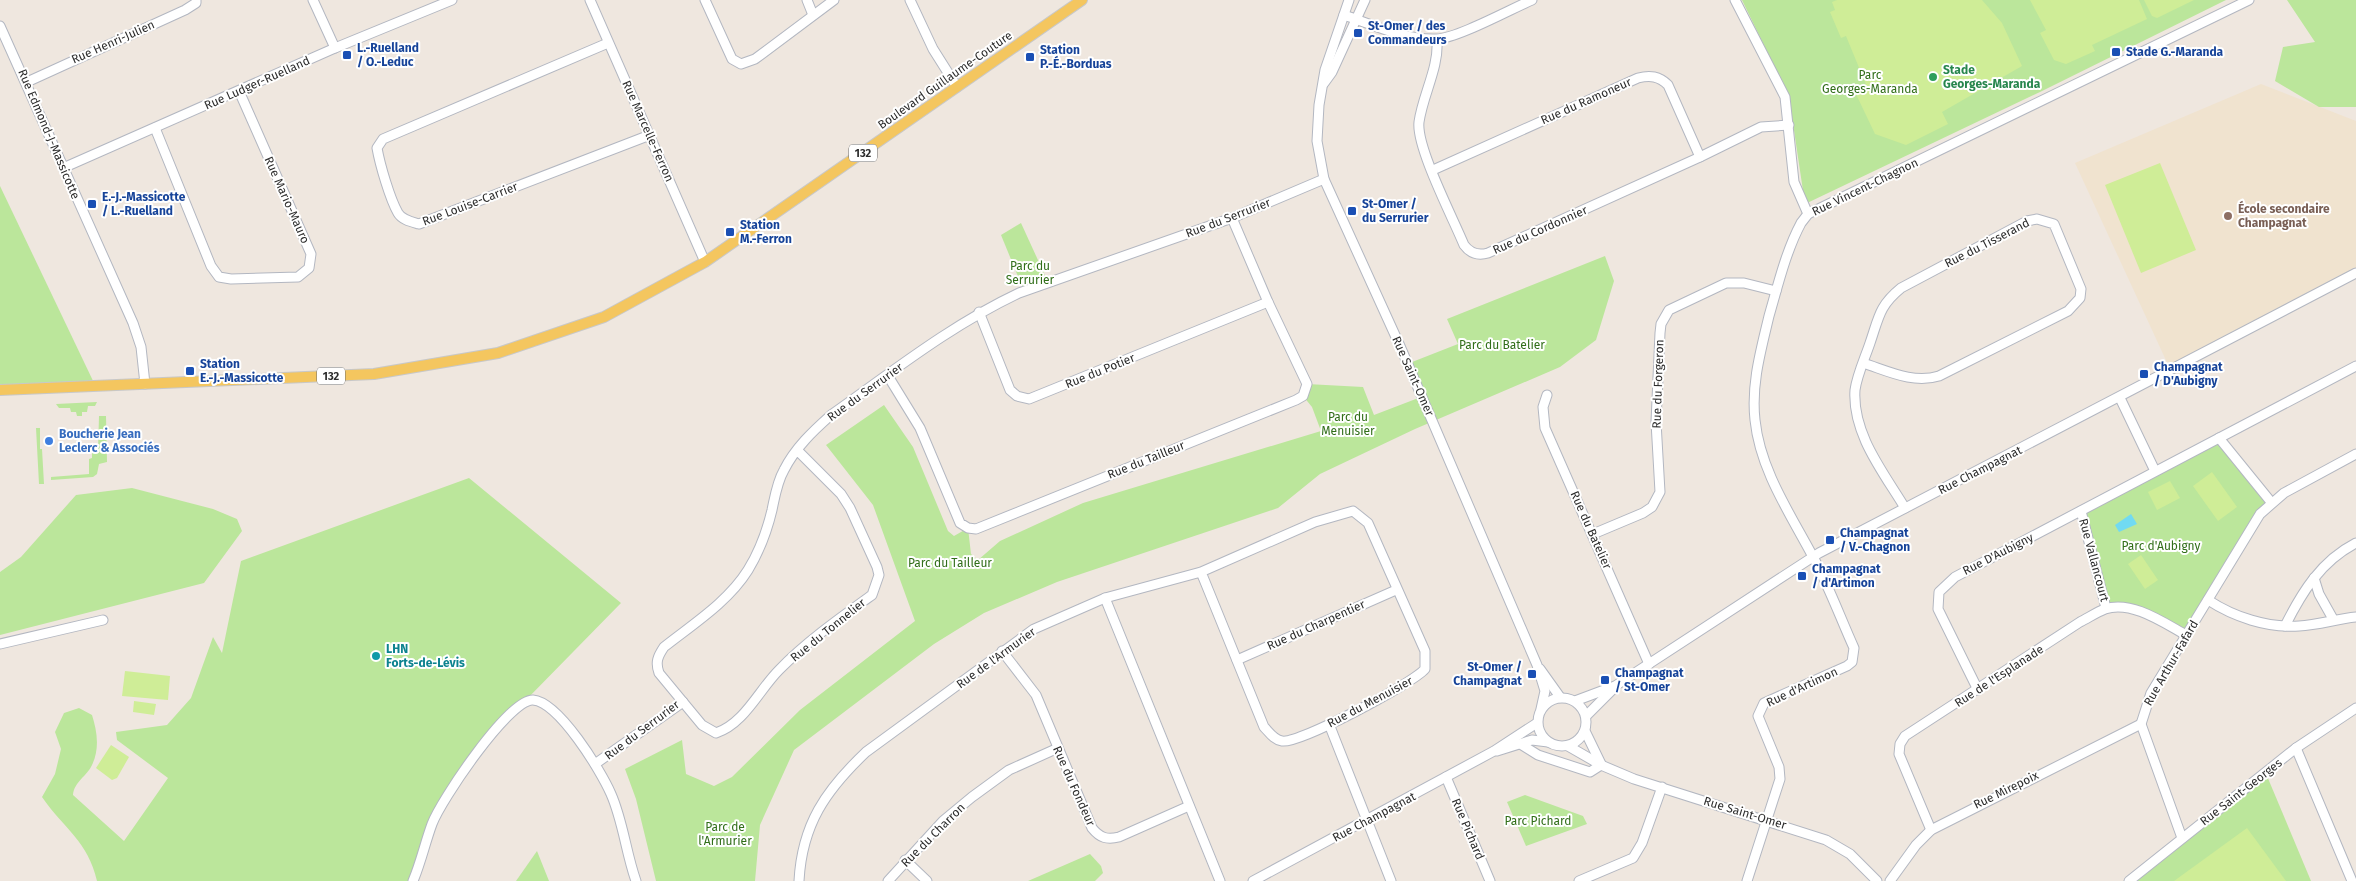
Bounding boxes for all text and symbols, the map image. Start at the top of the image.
street label: Rue Henri-Julien [69,17,157,67]
place label: St-Omer / des Commandeurs [1368,19,1447,47]
marker: St-Omer / des Commandeurs [1352,27,1364,39]
street label: Boulevard Guillaume-Couture [875,28,1015,132]
place label: L.-Ruelland / O.-Leduc [357,41,419,69]
place label: Station P.-É.-Borduas [1040,43,1112,71]
place label: Stade G.-Maranda [2126,45,2224,59]
marker: Stade G.-Maranda [2110,46,2122,58]
marker: L.-Ruelland / O.-Leduc [341,49,353,61]
marker: Station P.-É.-Borduas [1024,51,1036,63]
street label: Rue Ludger-Ruelland [202,53,312,113]
place label: Stade Georges-Maranda [1943,63,2041,91]
street label: Rue Edmond-J-Massicotte [15,67,83,201]
park label: Parc Georges-Maranda [1822,68,1918,96]
marker: Stade Georges-Maranda [1927,71,1939,83]
street label: Rue du Ramoneur [1539,75,1634,127]
street label: Rue Marcelle-Ferron [619,78,677,184]
road number: 132 [849,144,877,162]
street label: Rue Mario-Mauro [262,154,312,246]
street label: Rue Vincent-Chagnon [1810,155,1920,219]
street label: Rue Louise-Carrier [420,179,520,229]
place label: E.-J.-Massicotte / L.-Ruelland [102,190,186,218]
street label: Rue du Serrurier [1184,195,1273,241]
place label: St-Omer / du Serrurier [1362,197,1429,225]
marker: E.-J.-Massicotte / L.-Ruelland [86,198,98,210]
place label: École secondaire Champagnat [2238,200,2330,230]
street label: Rue du Cordonnier [1491,203,1590,257]
marker: St-Omer / du Serrurier [1346,205,1358,217]
marker: École secondaire Champagnat [2222,210,2234,222]
street label: Rue du Tisserand [1942,216,2032,270]
place label: Station M.-Ferron [740,218,792,246]
marker: Station M.-Ferron [724,226,736,238]
park label: Parc du Serrurier [1006,259,1055,287]
street label: Rue Saint-Omer [1389,334,1437,418]
park label: Parc du Batelier [1459,338,1545,352]
street label: Rue du Forgeron [1649,339,1667,429]
street label: Rue du Potier [1063,351,1137,391]
place label: Station E.-J.-Massicotte [200,357,284,385]
street label: Rue du Serrurier [825,360,906,424]
place label: Champagnat / D'Aubigny [2154,360,2223,388]
marker: Station E.-J.-Massicotte [184,365,196,377]
road number: 132 [317,368,345,384]
marker: Champagnat / D'Aubigny [2138,368,2150,380]
park label: Parc du Menuisier [1321,410,1375,438]
place label: Boucherie Jean Leclerc & Associés [59,427,160,455]
marker: Boucherie Jean Leclerc & Associés [43,435,55,447]
street label: Rue du Tailleur [1105,438,1187,482]
street label: Rue Champagnat [1936,443,2025,497]
street label: Rue du Batelier [1568,489,1615,571]
street label: Rue Vallancourt [2076,517,2112,604]
place label: Champagnat / V.-Chagnon [1840,526,1910,554]
street label: Rue D'Aubigny [1960,530,2036,578]
marker: Champagnat / V.-Chagnon [1824,534,1836,546]
park label: Parc d'Aubigny [2122,539,2201,553]
park label: Parc du Tailleur [908,556,992,570]
place label: Champagnat / d'Artimon [1812,562,1881,590]
marker: Champagnat / d'Artimon [1796,570,1808,582]
street label: Rue du Tonnelier [788,595,869,665]
street label: Rue du Charpentier [1265,597,1367,653]
street label: Rue Arthur-Fafard [2141,618,2201,708]
street label: Rue de l'Armurier [954,624,1039,691]
place label: LHN Forts-de-Lévis [386,642,465,670]
street label: Rue de l'Esplanade [1952,642,2046,710]
marker: LHN Forts-de-Lévis [370,650,382,662]
place label: St-Omer / Champagnat [1453,660,1522,688]
street label: Rue d'Artimon [1764,664,1840,710]
place label: Champagnat / St-Omer [1615,666,1684,694]
marker: St-Omer / Champagnat [1526,668,1538,680]
street label: Rue du Menuisier [1325,673,1415,730]
marker: Champagnat / St-Omer [1599,674,1611,686]
street label: Rue du Serrurier [602,697,682,763]
street label: Rue du Fondeur [1050,744,1098,829]
street label: Rue Saint-Georges [2197,755,2285,828]
street label: Rue Mirepoix [1971,768,2041,812]
street label: Rue Champagnat [1330,789,1418,845]
street label: Rue Saint-Omer [1702,794,1788,832]
street label: Rue Pichard [1449,796,1487,862]
street label: Rue du Charron [898,800,968,870]
park label: Parc Pichard [1504,814,1572,828]
park label: Parc de l'Armurier [698,820,752,848]

